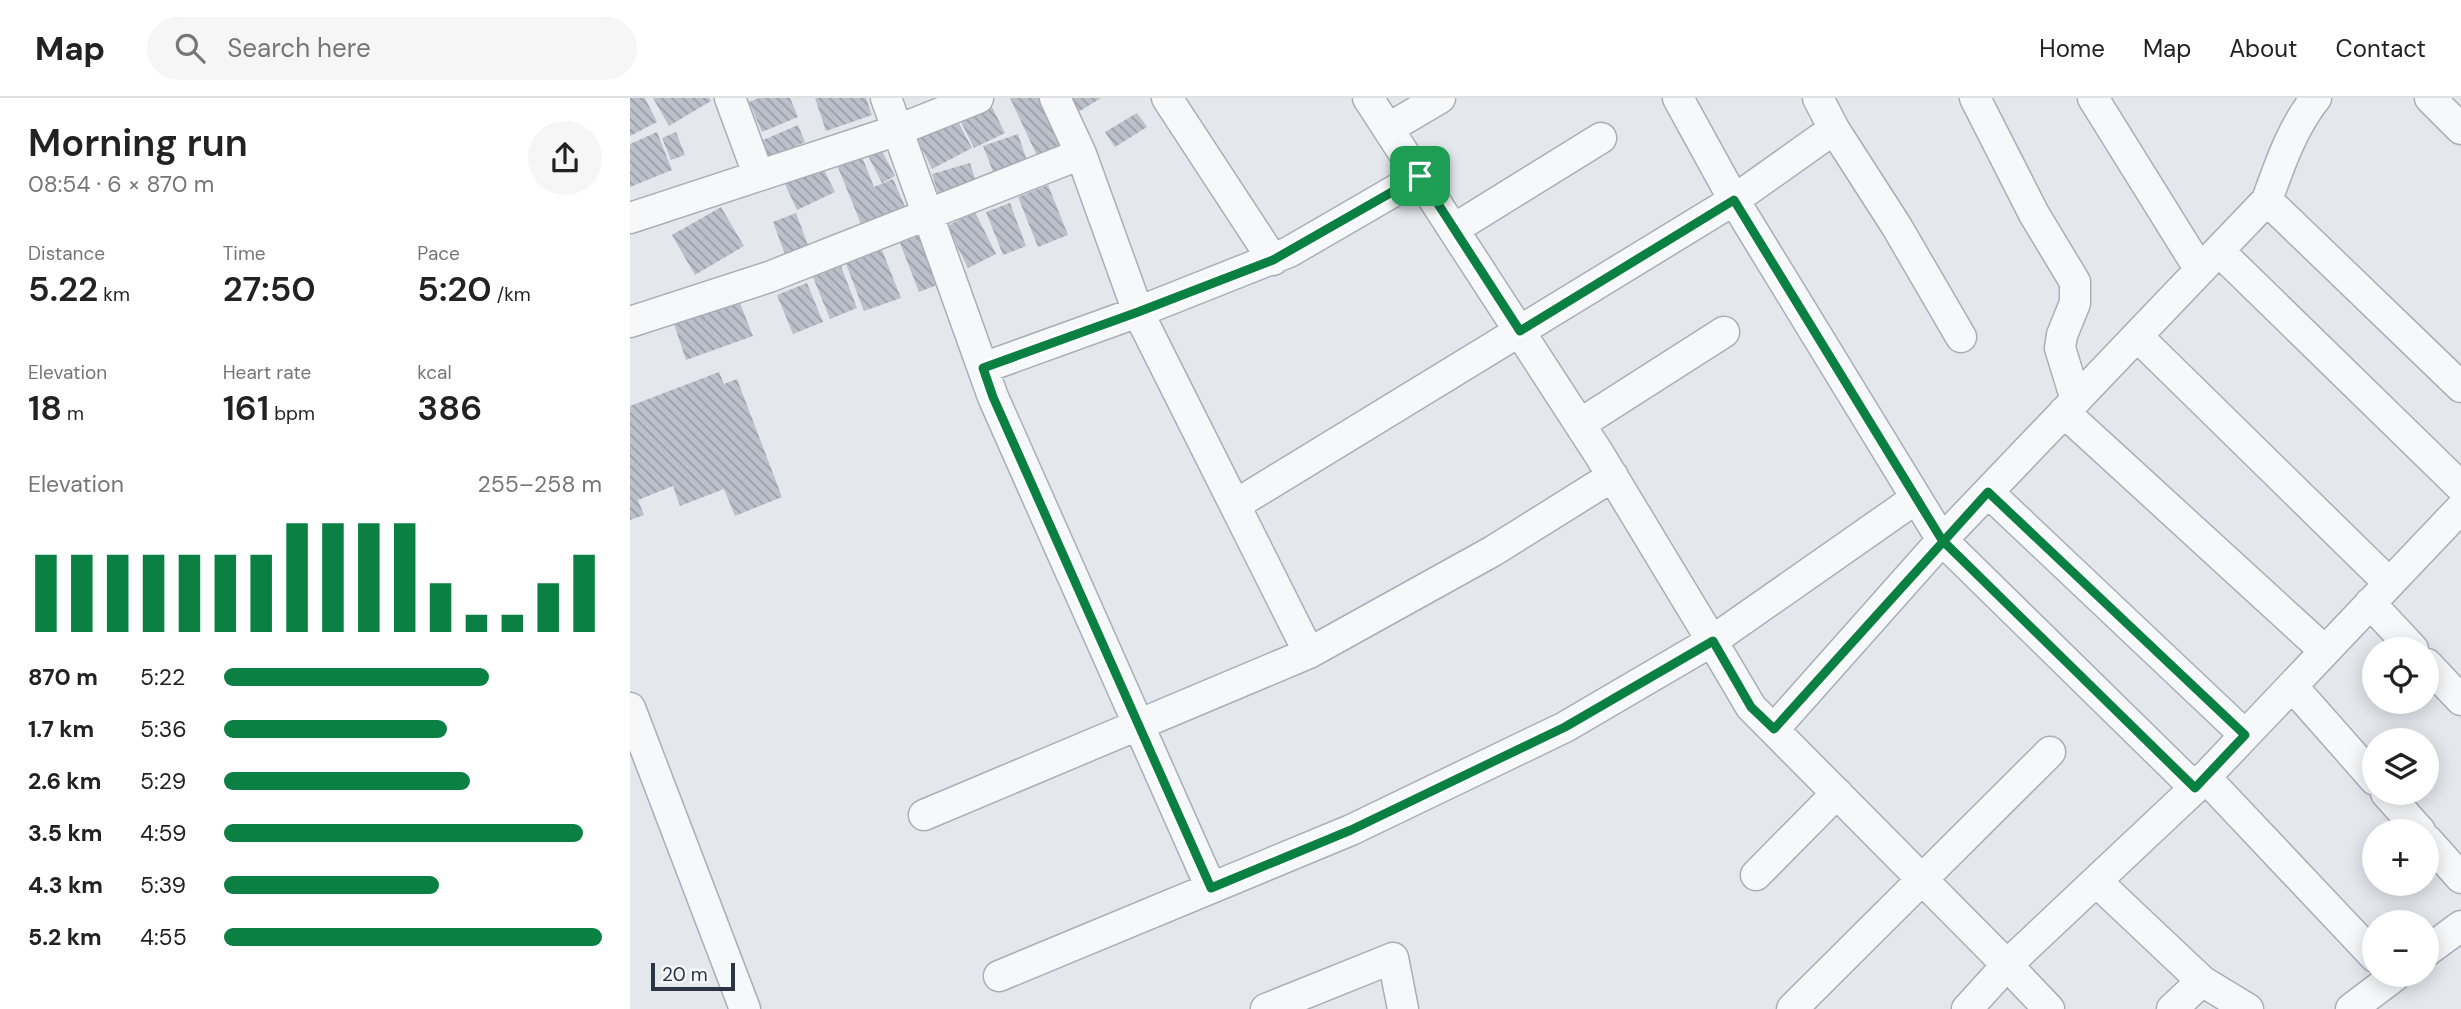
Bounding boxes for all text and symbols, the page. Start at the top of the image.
search box [147,17,637,80]
text: Map [35,27,105,70]
icon: search [171,29,209,67]
text: Search here [227,31,371,65]
text: Home [2039,33,2105,64]
text: Map [2143,33,2191,64]
text: About [2229,33,2298,64]
text: Contact [2336,33,2426,64]
text: Morning run [28,118,248,168]
button: share [528,121,602,195]
pin [1390,146,1450,206]
icon: arrive [1401,157,1439,195]
text: 08:54 · 6 × 870 m [28,169,214,199]
text: Distance [28,241,105,266]
text: Time [223,241,266,266]
text: Pace [417,241,460,266]
text: 5.22 [28,266,98,312]
text: 27:50 [223,266,316,312]
text: 5:20 [417,266,492,312]
text: km [98,282,130,307]
text: /km [492,282,531,307]
text: Elevation [28,360,107,385]
text: Heart rate [223,360,311,385]
text: kcal [417,360,452,385]
text: 18 [28,385,62,431]
text: 161 [223,385,269,431]
text: 386 [417,385,482,431]
text: m [62,401,84,426]
text: bpm [269,401,315,426]
text: Elevation [28,469,124,499]
text: 255–258 m [477,469,602,499]
map controls [2362,637,2439,987]
button: locate [2362,637,2439,714]
text: 870 m [28,662,98,692]
text: 5:22 [140,662,185,692]
text: 1.7 km [28,714,94,744]
text: 5:36 [140,714,187,744]
button: layers [2362,728,2439,805]
text: 2.6 km [28,766,101,796]
text: 5:29 [140,766,186,796]
text: 3.5 km [28,818,102,848]
text: 4:59 [140,818,186,848]
button: + [2362,819,2439,896]
text: 4.3 km [28,870,103,900]
text: 5:39 [140,870,186,900]
button: − [2362,910,2439,987]
text: 5.2 km [28,922,102,952]
text: 4:55 [140,922,187,952]
scale bar [651,960,735,992]
text: 20 m [662,962,708,987]

